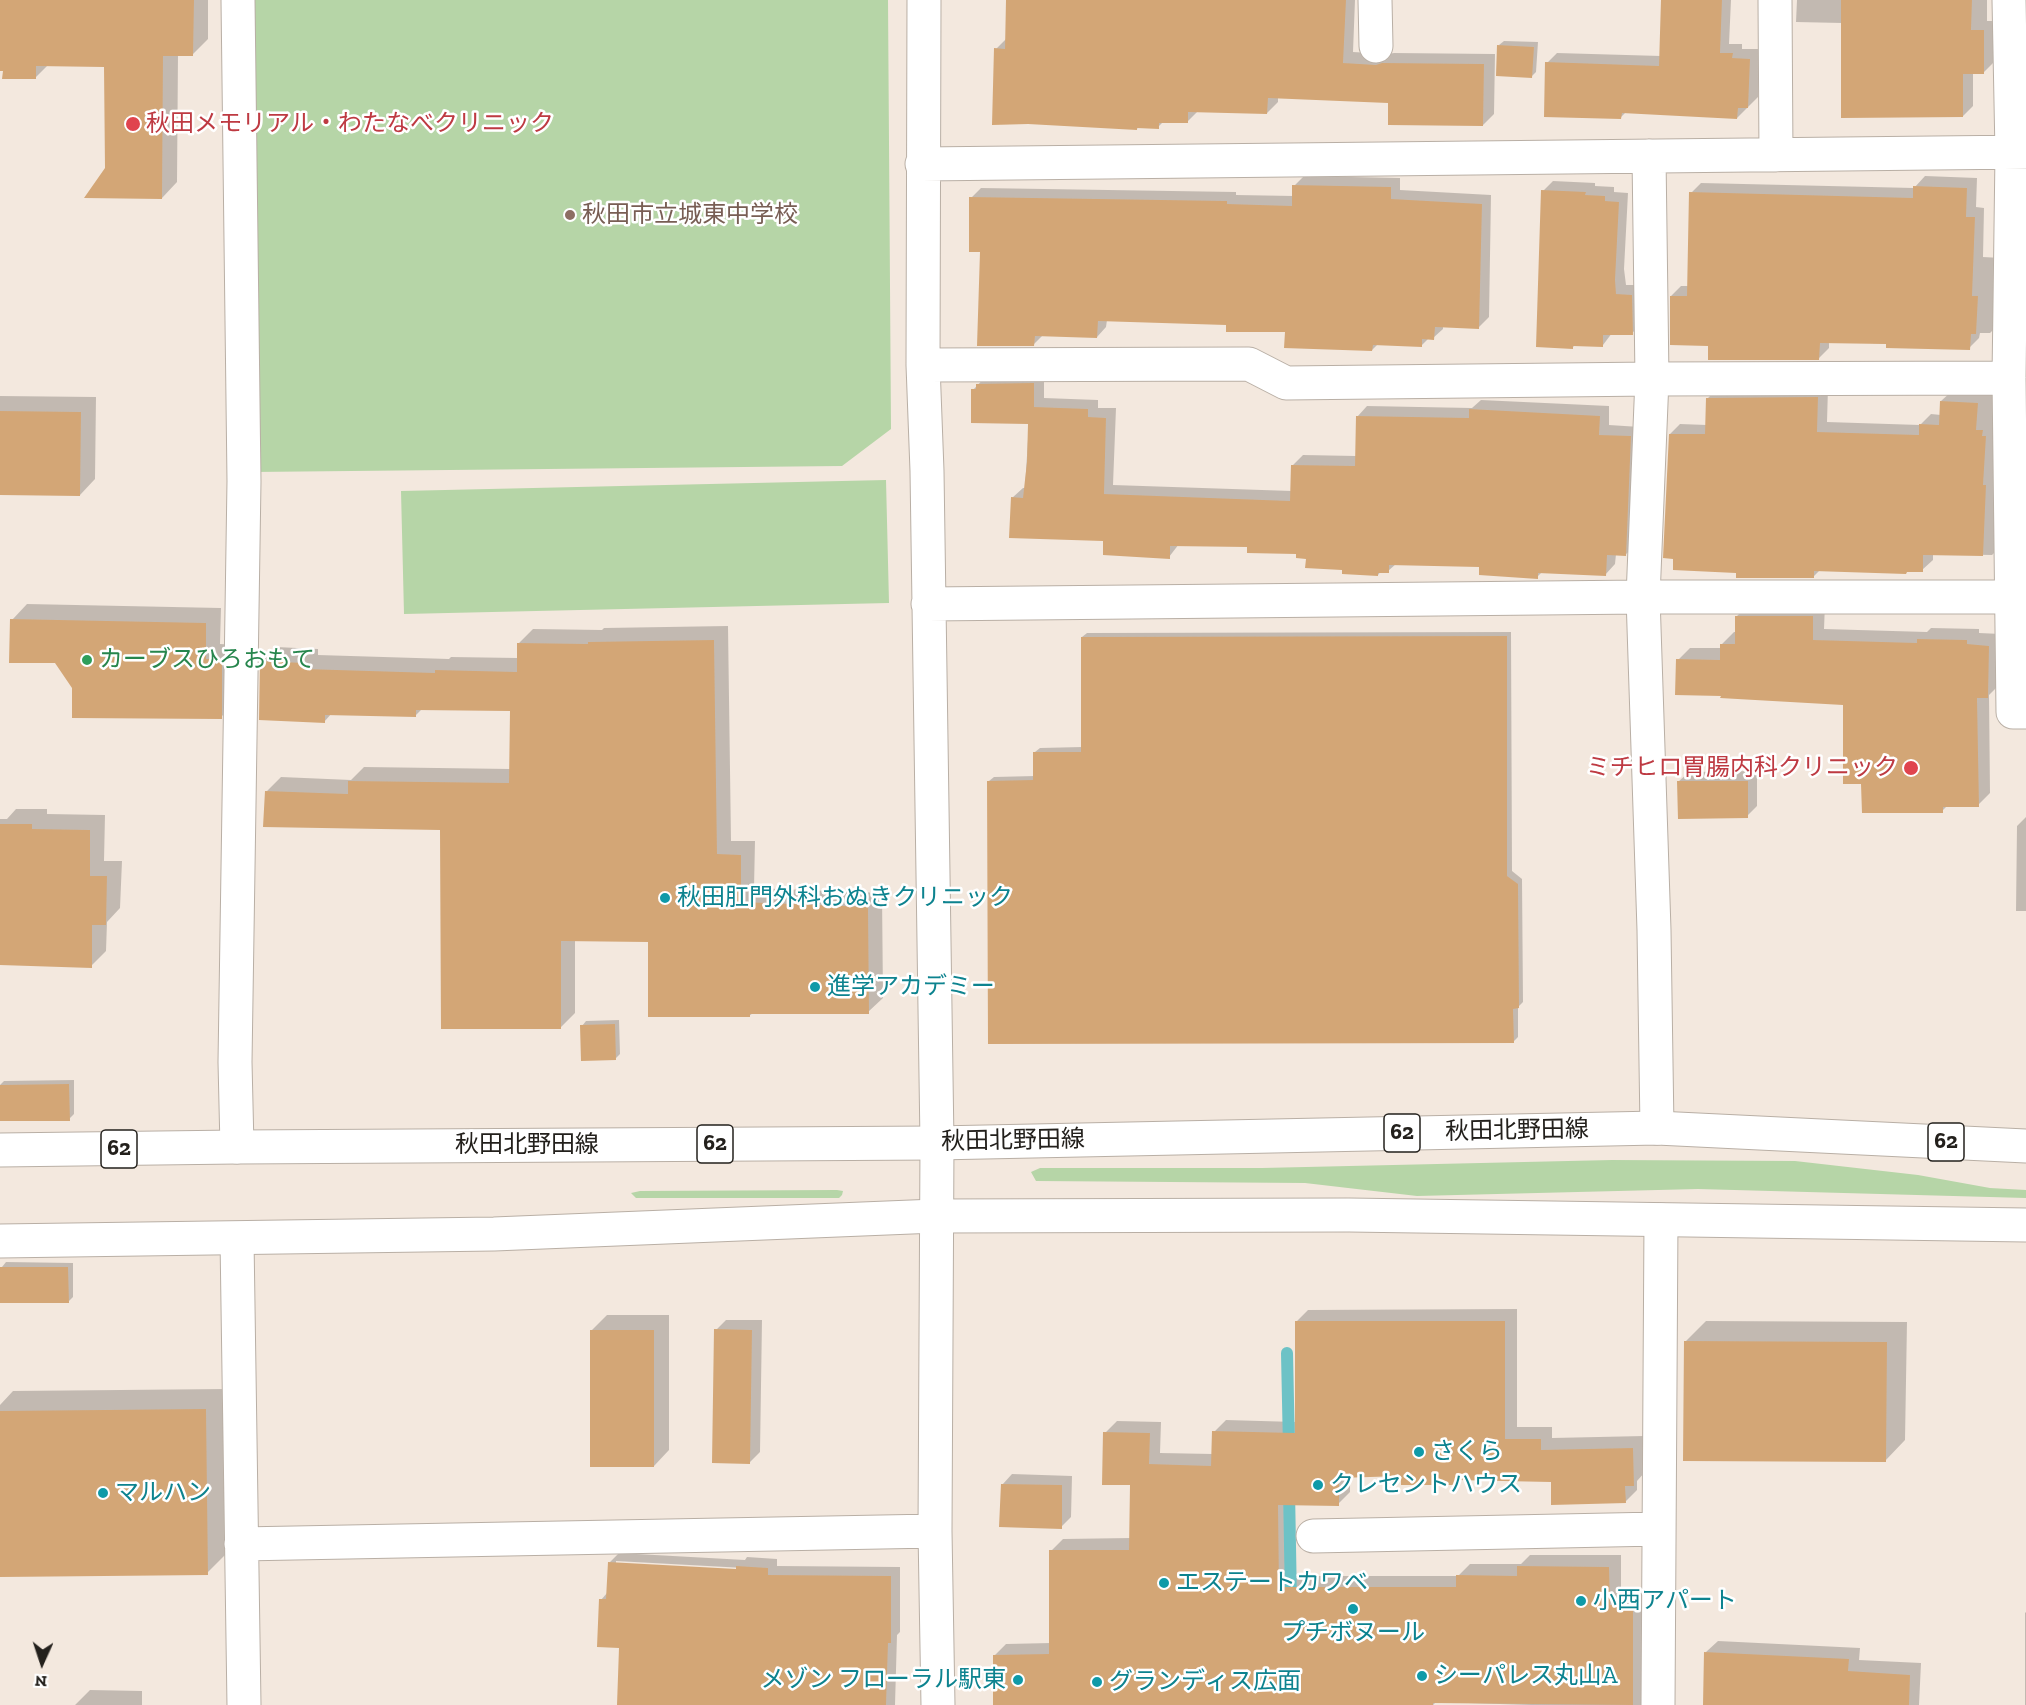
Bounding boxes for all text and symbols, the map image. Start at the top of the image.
place label: 秋田メモリアル・わたなべクリニック [146,110,554,138]
marker: 秋田メモリアル・わたなべクリニック [124,115,142,133]
place label: 秋田市立城東中学校 [582,201,798,229]
marker: 秋田市立城東中学校 [563,208,577,222]
place label: カーブスひろおもて [99,646,315,674]
marker: カーブスひろおもて [80,653,94,667]
place label: ミチヒロ胃腸内科クリニック [1586,754,1898,782]
marker: ミチヒロ胃腸内科クリニック [1902,759,1920,777]
place label: 秋田肛門外科おぬきクリニック [677,884,1013,912]
marker: 秋田肛門外科おぬきクリニック [658,891,672,905]
place label: 進学アカデミー [827,973,995,1001]
marker: 進学アカデミー [808,980,822,994]
road number: 62 [1384,1114,1420,1152]
street label: 秋田北野田線 [1445,1115,1589,1147]
road number: 62 [1928,1123,1964,1161]
road number: 62 [697,1125,733,1163]
street label: 秋田北野田線 [941,1125,1085,1157]
road number: 62 [101,1130,137,1168]
street label: 秋田北野田線 [455,1131,599,1159]
place label: さくら [1431,1438,1503,1466]
marker: さくら [1412,1445,1426,1459]
place label: クレセントハウス [1330,1471,1522,1499]
marker: クレセントハウス [1311,1478,1325,1492]
place label: マルハン [115,1479,211,1507]
marker: マルハン [96,1486,110,1500]
place label: エステートカワベ [1176,1569,1368,1597]
marker: エステートカワベ [1157,1576,1171,1590]
place label: 小西アパート [1593,1587,1737,1615]
marker: 小西アパート [1574,1594,1588,1608]
marker: プチボヌール [1346,1602,1360,1616]
place label: プチボヌール [1281,1619,1425,1647]
north arrow [12,1633,72,1693]
place label: シーパレス丸山A [1434,1662,1618,1690]
place label: メゾン フローラル駅東 [761,1666,1006,1694]
place label: グランディス広面 [1109,1668,1301,1696]
marker: シーパレス丸山A [1415,1669,1429,1683]
text: N [34,1672,48,1691]
marker: メゾン フローラル駅東 [1011,1673,1025,1687]
marker: グランディス広面 [1090,1675,1104,1689]

